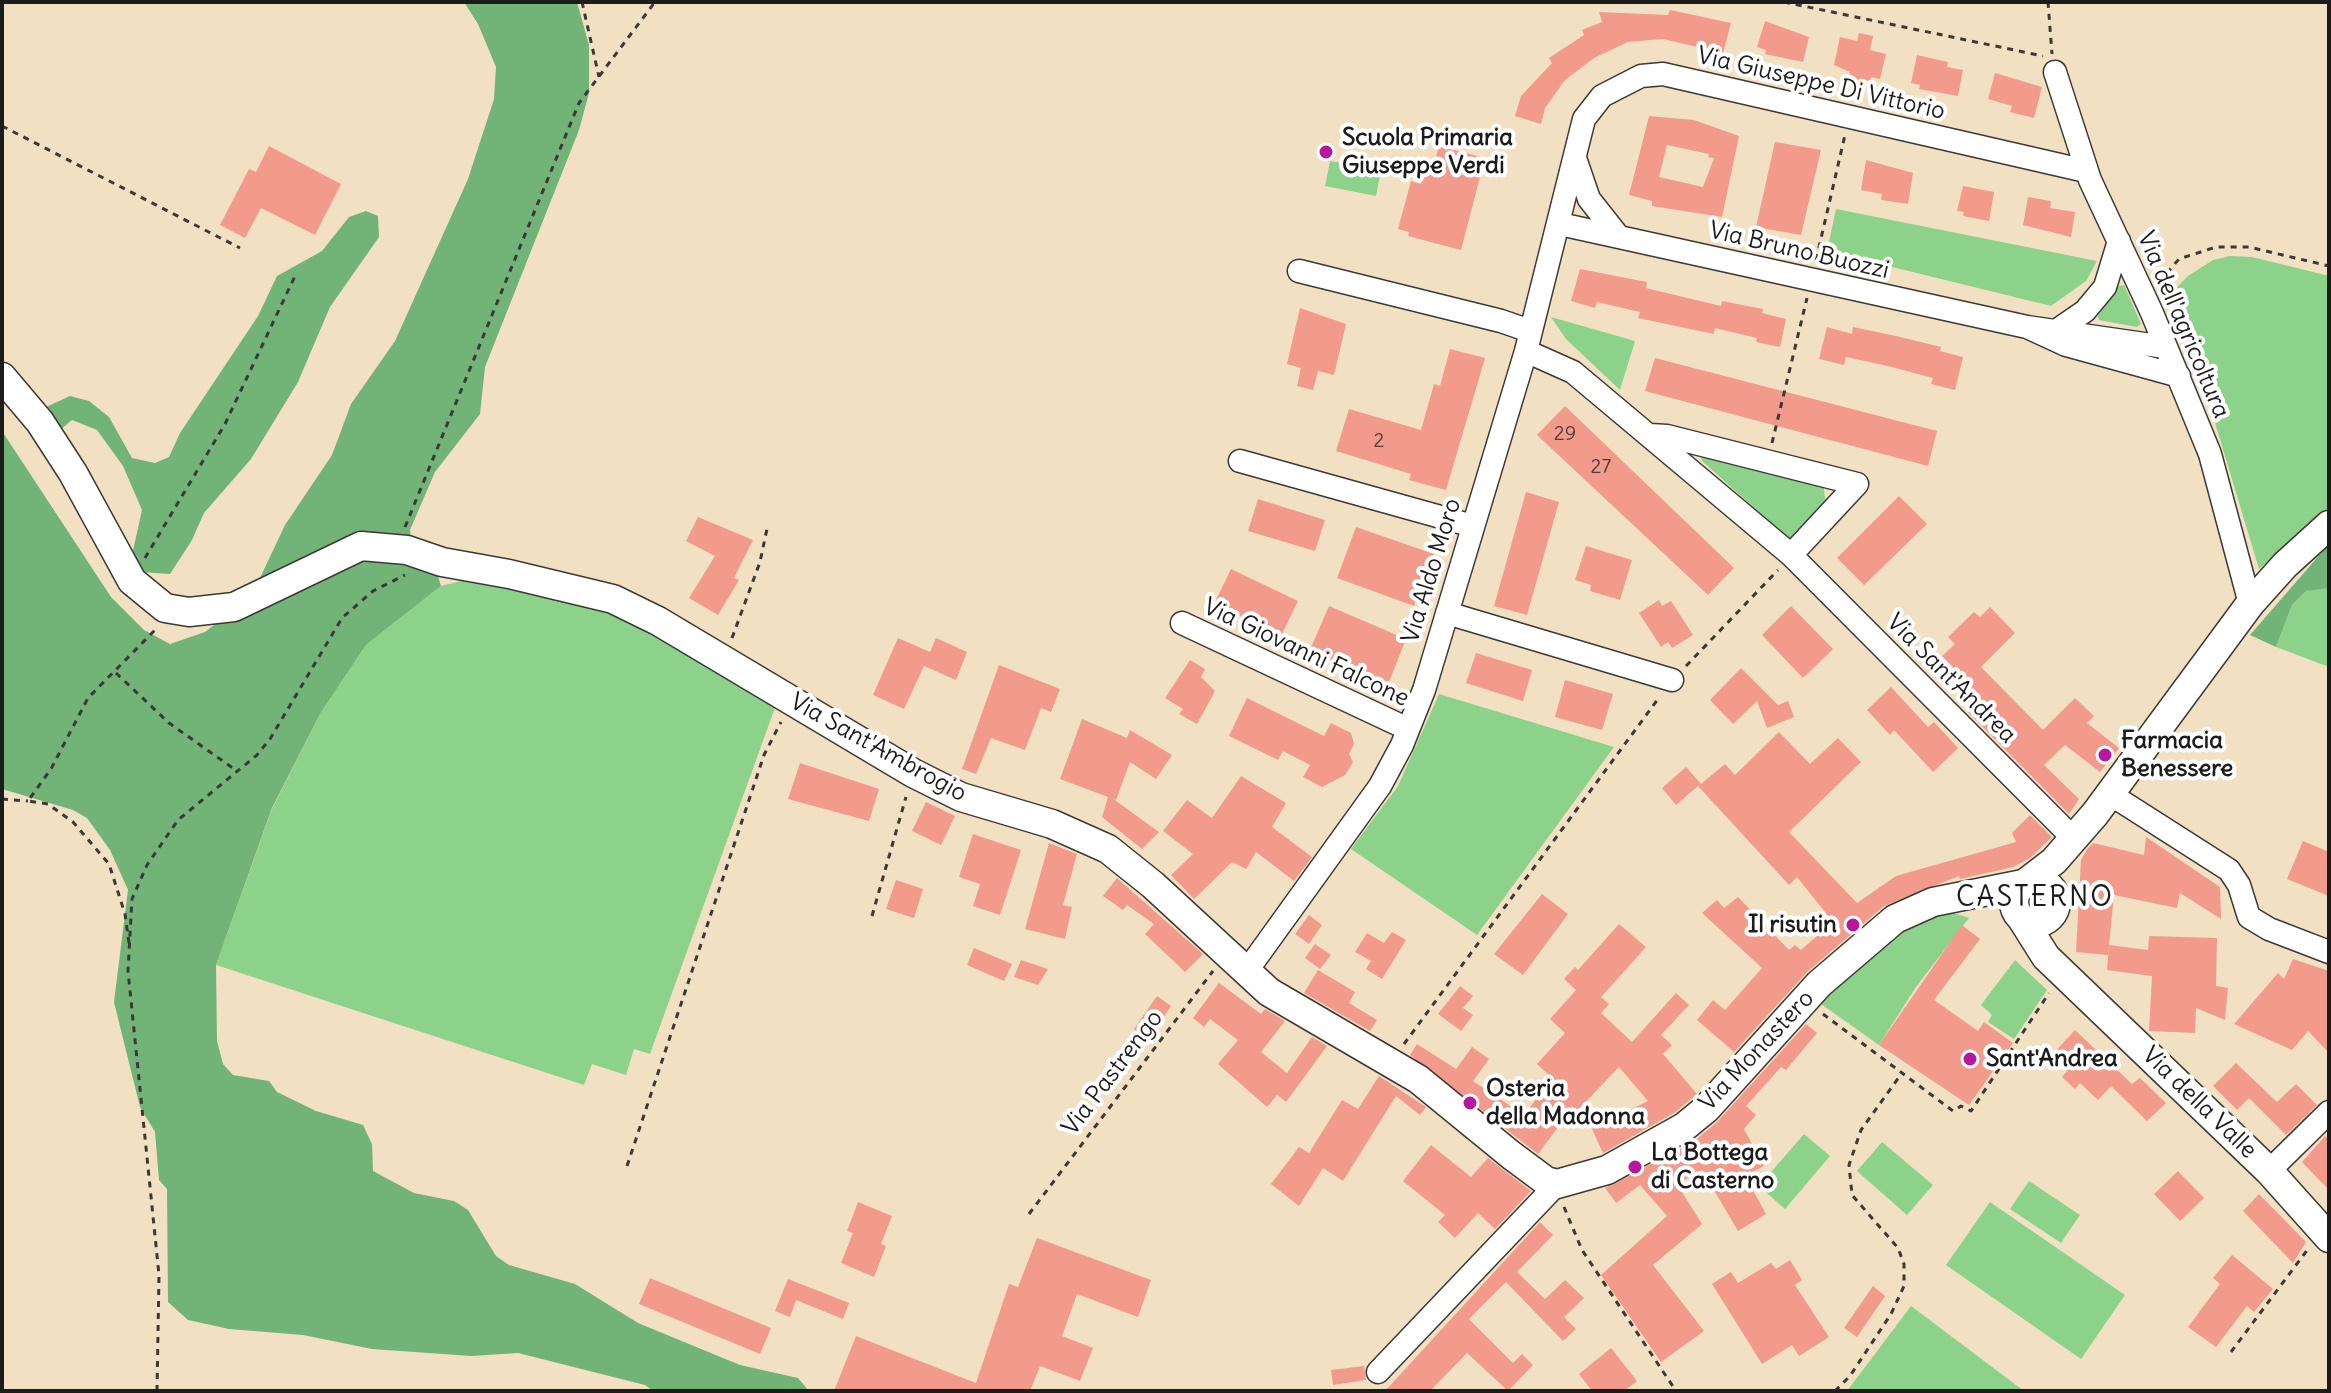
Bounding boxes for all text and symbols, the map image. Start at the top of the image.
street label: Via Giuseppe Di Vittorio [1694,41,1948,127]
place label: Scuola Primaria Giuseppe Verdi [1342,124,1513,180]
marker: Scuola Primaria Giuseppe Verdi [1317,143,1335,161]
street label: Via Bruno Buozzi [1706,216,1892,286]
street label: Via dell'agricoltura [2131,227,2235,423]
house number: 29 [1554,422,1576,446]
house number: 2 [1374,429,1384,453]
house number: 27 [1591,455,1611,479]
street label: Via Aldo Moro [1396,495,1468,647]
street label: Via Giovanni Falcone [1198,593,1414,713]
street label: Via Sant'Andrea [1880,608,2022,750]
street label: Via Sant'Ambrogio [785,688,971,808]
place label: Farmacia Benessere [2121,727,2233,783]
marker: Farmacia Benessere [2096,746,2114,764]
district label: CASTERNO [1956,881,2114,915]
place label: Il risutin [1748,911,1837,939]
marker: Il risutin [1844,916,1862,934]
street label: Via Monastero [1694,985,1820,1117]
street label: Via Pastrengo [1057,1005,1169,1141]
street label: Via della Valle [2136,1041,2262,1165]
place label: Sant'Andrea [1986,1045,2118,1073]
marker: Sant'Andrea [1961,1050,1979,1068]
place label: Osteria della Madonna [1486,1075,1645,1131]
marker: Osteria della Madonna [1461,1094,1479,1112]
place label: La Bottega di Casterno [1651,1139,1774,1195]
marker: La Bottega di Casterno [1626,1158,1644,1176]

